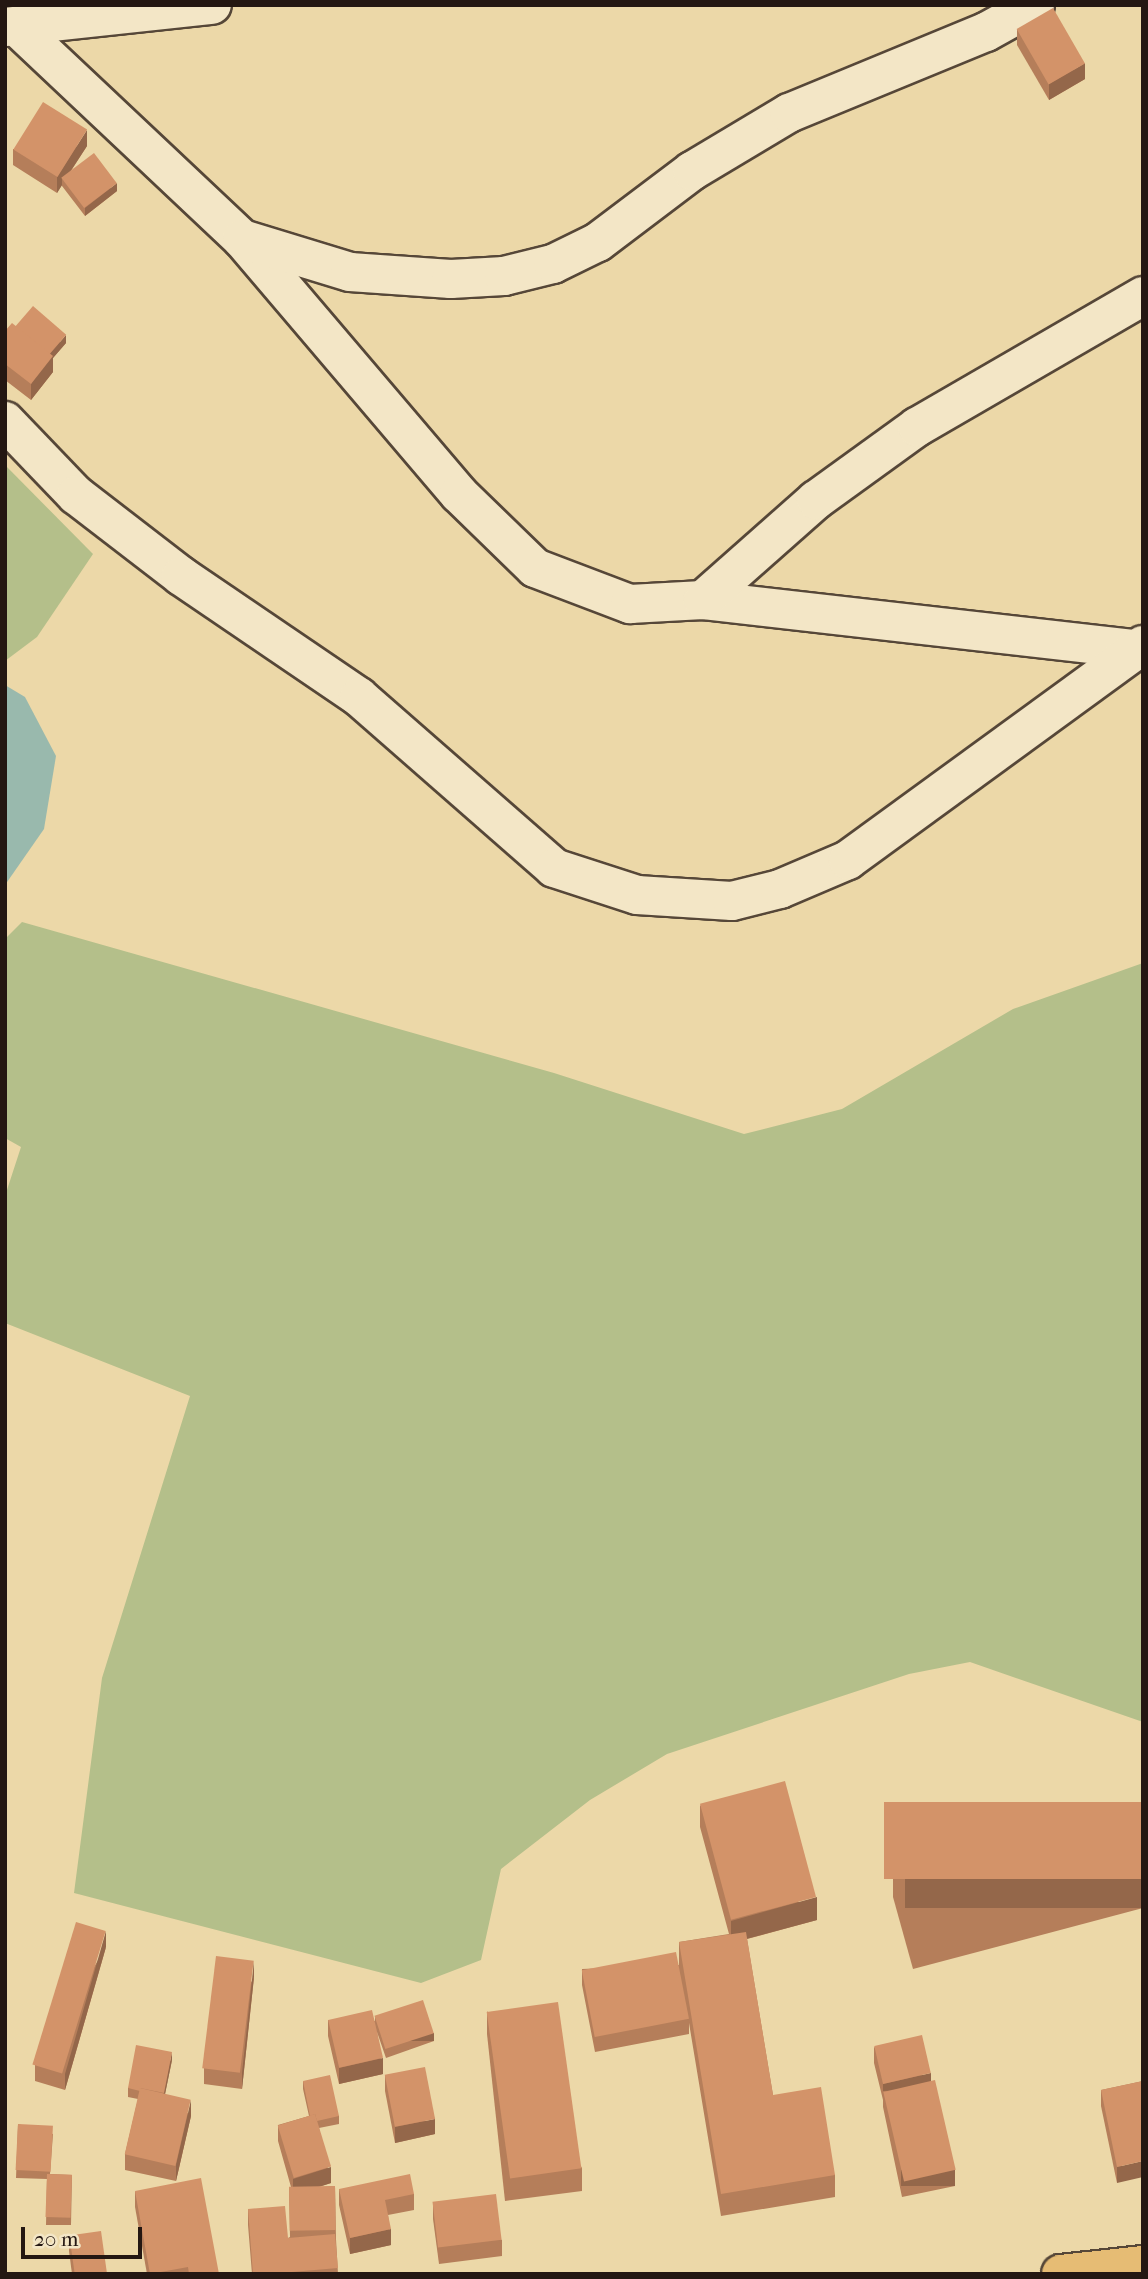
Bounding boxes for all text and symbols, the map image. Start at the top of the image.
scale bar [24,2212,145,2256]
text: 20 m [34,2227,78,2251]

